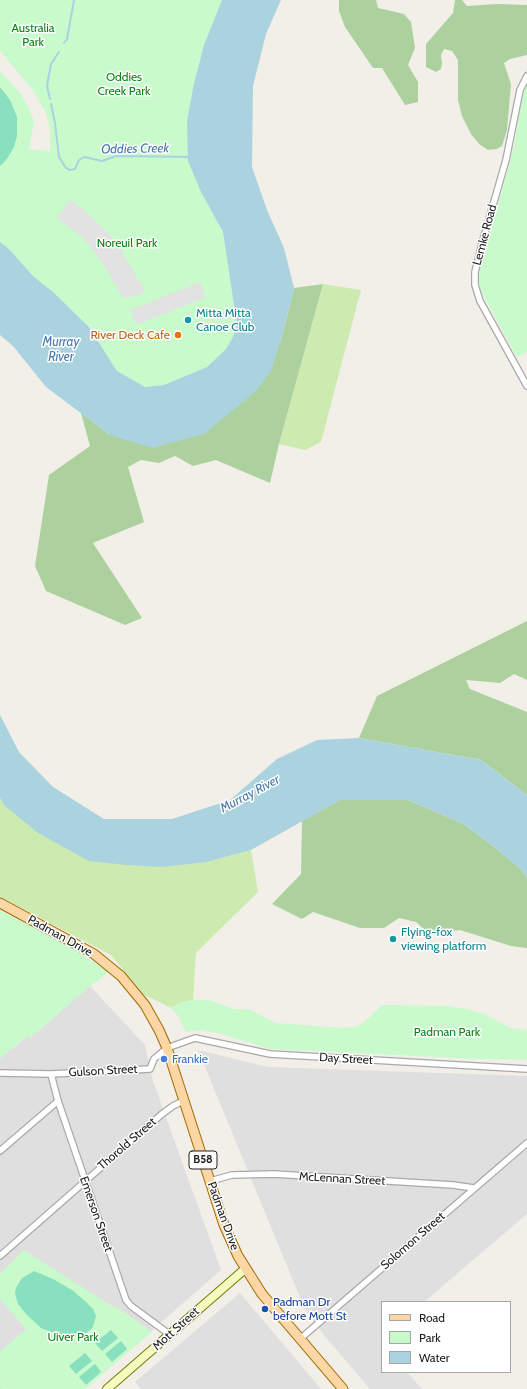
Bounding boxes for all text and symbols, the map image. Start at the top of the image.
park label: Australia Park [11,21,55,49]
park label: Oddies Creek Park [98,70,150,98]
water label: Oddies Creek [101,141,169,157]
street label: Lemke Road [470,203,500,267]
park label: Noreuil Park [97,236,157,250]
place label: Mitta Mitta Canoe Club [196,306,254,334]
marker: Mitta Mitta Canoe Club [183,315,193,325]
place label: River Deck Cafe [90,328,170,342]
marker: River Deck Cafe [173,330,183,340]
water label: Murray River [43,334,79,365]
water label: Murray River [218,772,282,816]
street label: Padman Drive [25,912,95,960]
place label: Flying-fox viewing platform [401,925,486,953]
marker: Flying-fox viewing platform [388,934,398,944]
park label: Padman Park [414,1025,480,1039]
street label: Day Street [319,1050,373,1068]
place label: Frankie [172,1052,208,1066]
marker: Frankie [159,1054,169,1064]
street label: Gulson Street [68,1062,138,1080]
street label: Thorold Street [95,1115,159,1173]
road number: B58 [189,1151,217,1169]
street label: McLennan Street [298,1170,386,1188]
street label: Emerson Street [76,1174,116,1254]
street label: Padman Drive [204,1180,242,1252]
street label: Solomon Street [378,1209,448,1273]
place label: Padman Dr before Mott St [273,1295,347,1323]
legend [381,1301,511,1373]
street label: Mott Street [150,1304,202,1354]
marker: Padman Dr before Mott St [260,1304,270,1314]
text: Road [419,1310,445,1325]
park label: Uiver Park [47,1330,99,1344]
text: Park [419,1330,441,1345]
text: Water [419,1350,449,1365]

